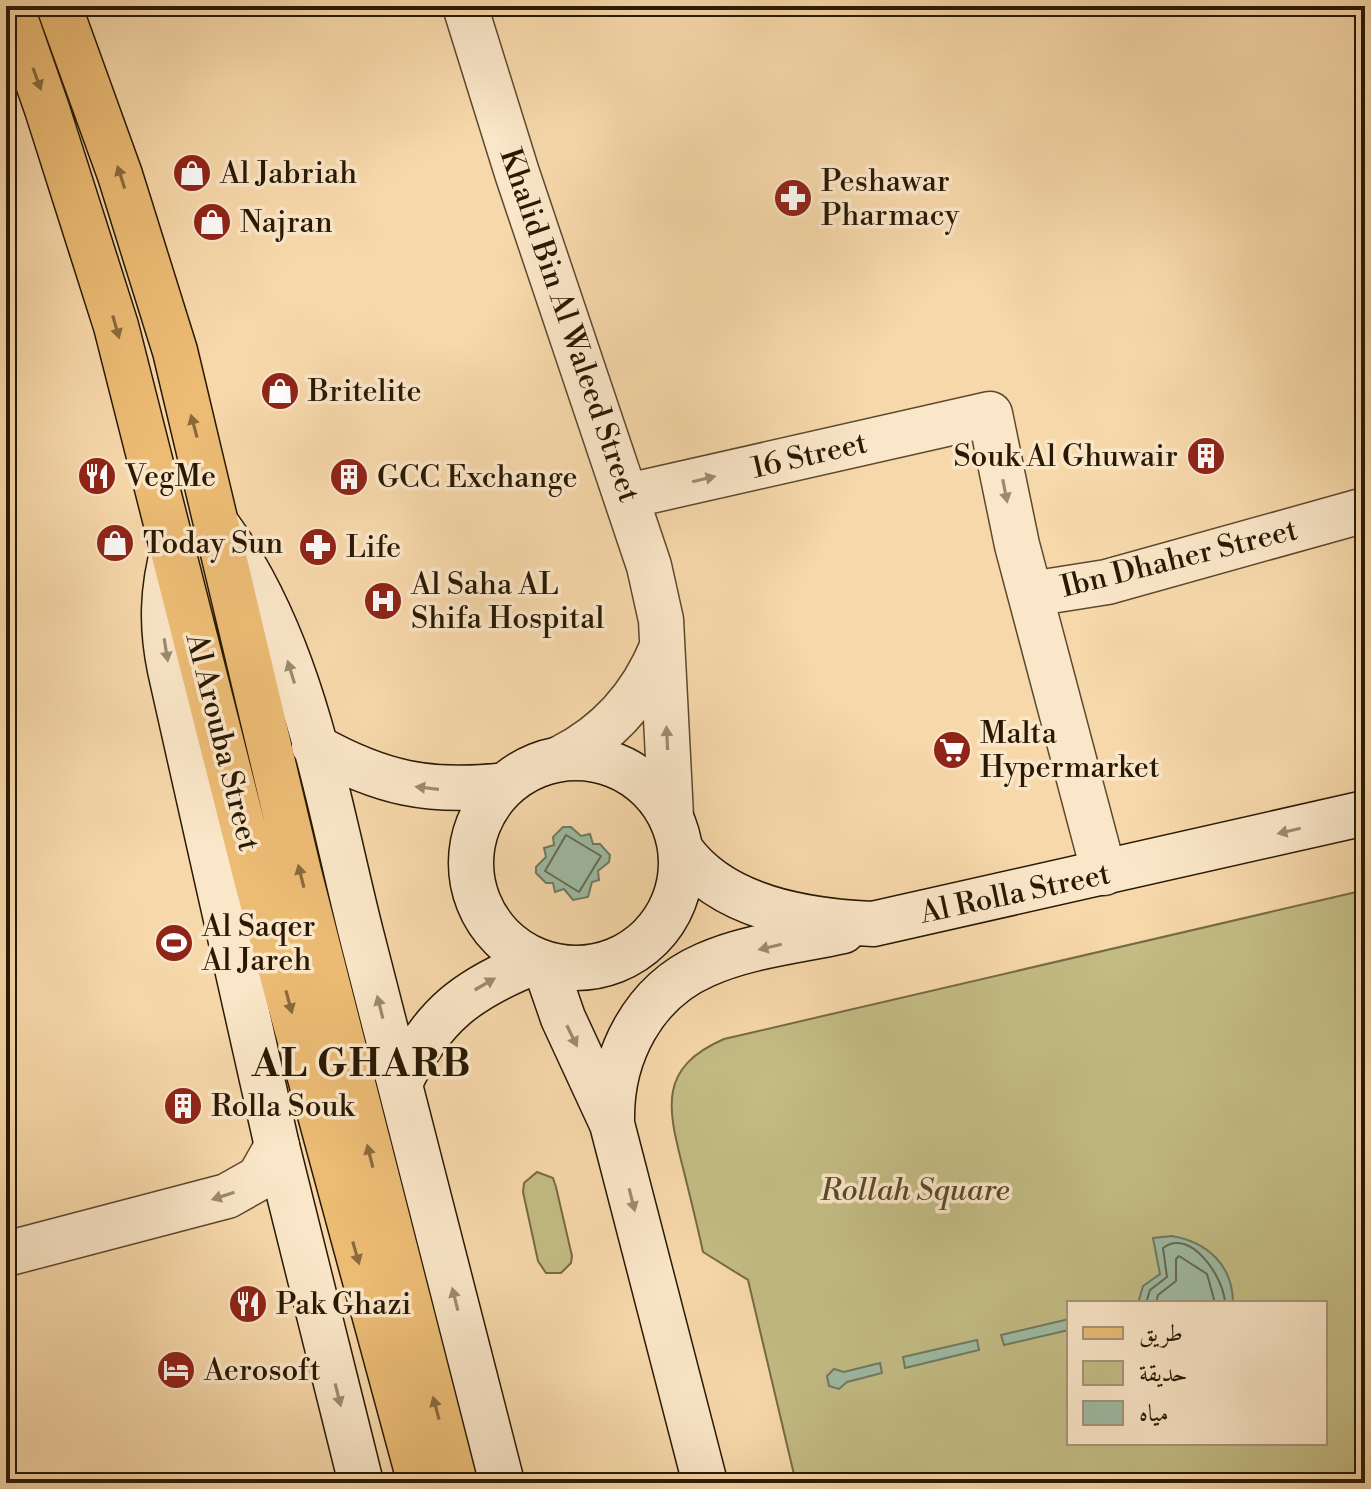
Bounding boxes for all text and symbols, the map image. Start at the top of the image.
one-way arrow [31,68,44,92]
street label: Khalid Bin Al Waleed Street [491,143,648,508]
shop icon: Al Jabriah [171,152,213,194]
place label: Al Jabriah [219,155,357,193]
place label: Peshawar Pharmacy [821,163,960,235]
one-way arrow [114,164,126,188]
pharmacy icon: Peshawar Pharmacy [772,177,814,219]
shop icon: Najran [191,201,233,243]
place label: Najran [240,204,333,242]
one-way arrow [110,316,123,340]
shop icon: Britelite [259,370,301,412]
place label: Britelite [307,373,422,411]
one-way arrow [188,414,200,439]
street label: 16 Street [748,424,871,488]
building icon: Souk Al Ghuwair [1185,435,1227,477]
place label: Souk Al Ghuwair [953,438,1178,476]
restaurant icon: VegMe [76,455,118,497]
building icon: GCC Exchange [328,456,370,498]
place label: VegMe [124,458,216,496]
place label: GCC Exchange [377,459,578,497]
one-way arrow [692,472,717,485]
one-way arrow [999,478,1012,503]
street label: Ibn Dhaher Street [1057,511,1302,607]
shop icon: Today Sun [94,522,136,564]
place label: Today Sun [143,525,283,563]
pharmacy icon: Life [297,526,339,568]
place label: Life [346,529,401,567]
place label: Al Saha AL Shifa Hospital [410,566,604,638]
hospital icon: Al Saha AL Shifa Hospital [362,580,404,622]
street label: Al Arouba Street [176,629,267,855]
one-way arrow [161,638,173,663]
one-way arrow [284,659,297,683]
place label: Malta Hypermarket [980,715,1160,787]
one-way arrow [660,725,673,750]
supermarket icon: Malta Hypermarket [931,729,973,771]
one-way arrow [415,781,440,794]
one-way arrow [1276,825,1301,838]
street label: Al Rolla Street [916,855,1114,933]
one-way arrow [294,864,306,889]
place label: Al Saqer Al Jareh [201,908,316,980]
sports icon: Al Saqer Al Jareh [153,922,195,964]
one-way arrow [757,942,782,954]
one-way arrow [474,977,496,991]
one-way arrow [283,989,295,1014]
one-way arrow [374,995,386,1020]
one-way arrow [565,1024,579,1048]
district label: AL GHARB [251,1041,472,1088]
building icon: Rolla Souk [162,1085,204,1127]
place label: Rolla Souk [211,1088,356,1126]
one-way arrow [364,1143,376,1168]
park label: Rollah Square [820,1172,1009,1210]
one-way arrow [626,1187,638,1212]
one-way arrow [211,1191,235,1203]
one-way arrow [350,1240,362,1265]
restaurant icon: Pak Ghazi [227,1283,269,1325]
place label: Pak Ghazi [276,1286,412,1324]
one-way arrow [448,1286,460,1311]
legend [1067,1301,1327,1445]
text: طريق [1139,1319,1183,1349]
hotel icon: Aerosoft [155,1349,197,1391]
place label: Aerosoft [203,1352,321,1390]
text: حديقة [1139,1359,1188,1389]
one-way arrow [332,1382,345,1407]
one-way arrow [429,1395,441,1420]
text: مياه [1139,1399,1169,1429]

